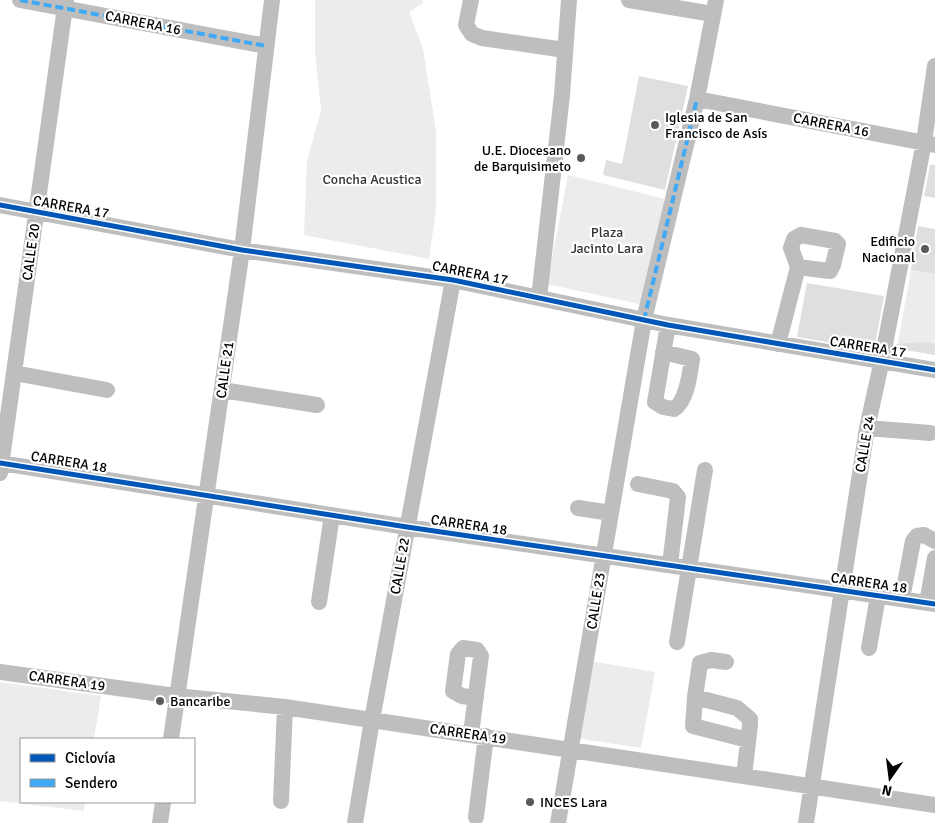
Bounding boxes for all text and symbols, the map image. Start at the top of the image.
street label: CARRERA 16 [104,7,182,39]
place label: Iglesia de San Francisco de Asís [665,109,767,142]
street label: CARRERA 16 [792,109,870,141]
marker: Iglesia de San Francisco de Asís [649,119,661,131]
place label: U.E. Diocesano de Barquisimeto [474,142,571,175]
marker: U.E. Diocesano de Barquisimeto [575,152,587,164]
park label: Concha Acustica [323,171,422,188]
street label: CARRERA 17 [32,192,110,222]
street label: CALLE 20 [19,222,43,282]
park label: Plaza Jacinto Lara [571,224,643,257]
place label: Edificio Nacional [862,233,915,266]
marker: Edificio Nacional [919,243,931,255]
street label: CARRERA 17 [431,257,509,289]
street label: CARRERA 17 [829,333,907,361]
street label: CALLE 21 [213,340,237,400]
street label: CALLE 24 [852,414,878,474]
street label: CARRERA 18 [30,448,108,476]
street label: CARRERA 18 [430,511,508,539]
street label: CALLE 22 [387,536,413,596]
street label: CARRERA 18 [830,569,908,597]
street label: CALLE 23 [583,571,609,631]
street label: CARRERA 19 [28,667,106,695]
place label: Bancaribe [170,693,230,710]
marker: Bancaribe [154,695,166,707]
street label: CARRERA 19 [429,720,507,748]
legend [20,738,195,803]
text: Ciclovía [65,749,116,767]
north arrow [865,753,915,803]
text: Sendero [65,774,118,792]
text: N [880,781,894,800]
place label: INCES Lara [540,794,607,811]
marker: INCES Lara [524,796,536,808]

